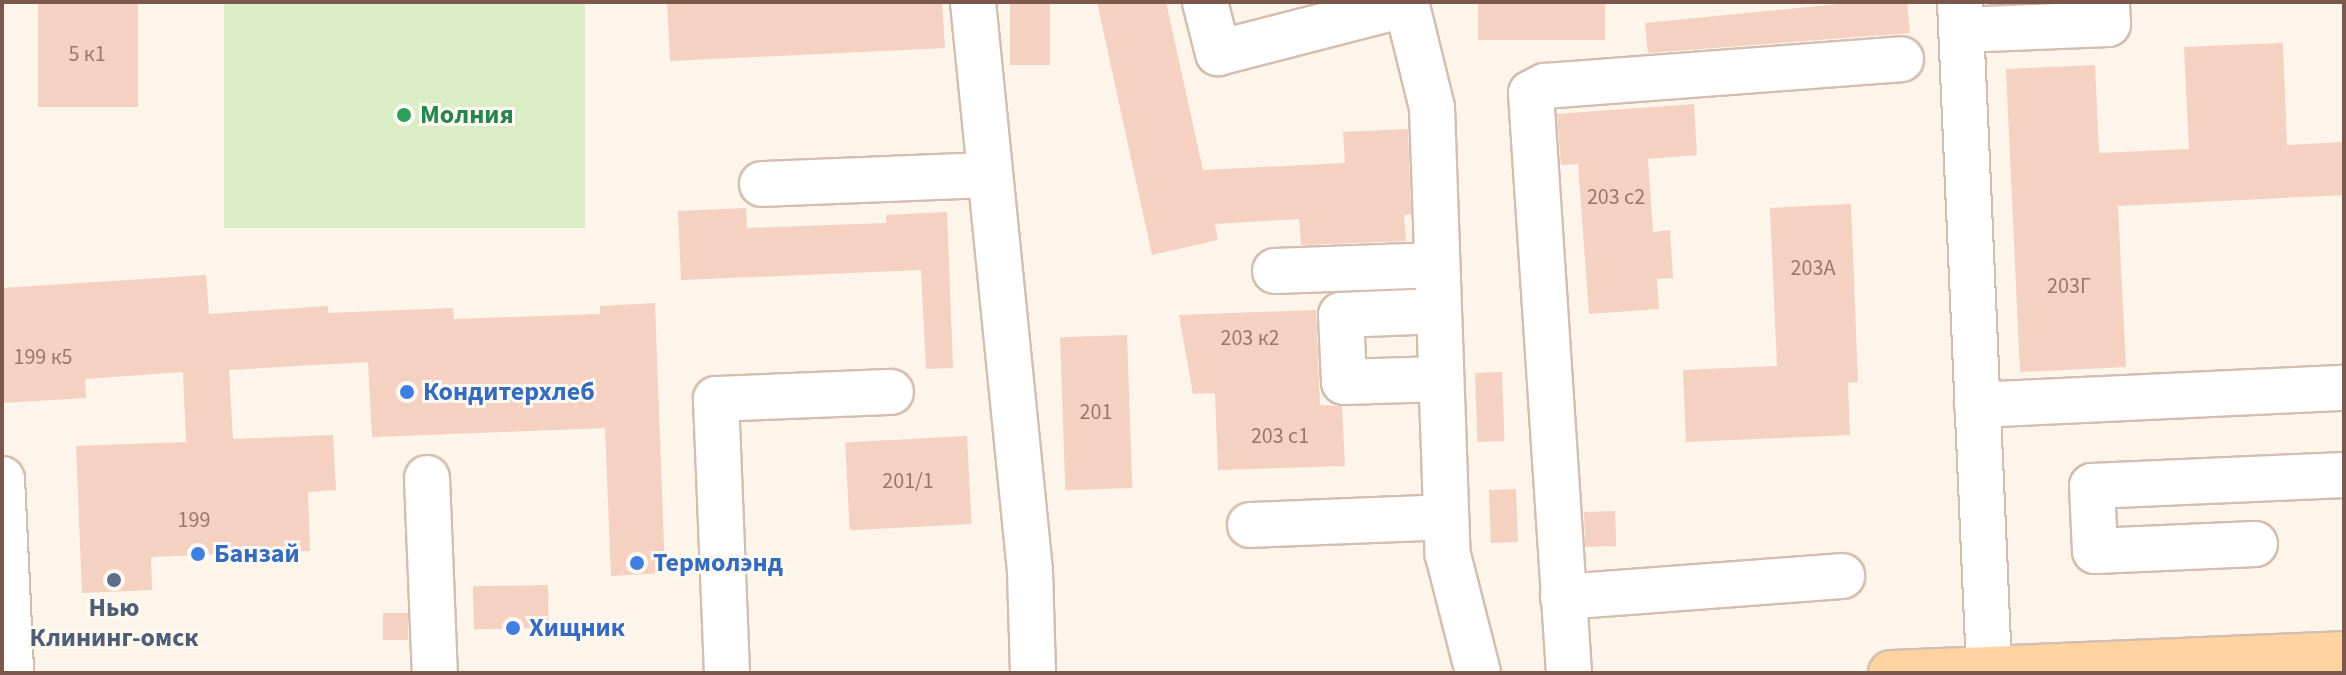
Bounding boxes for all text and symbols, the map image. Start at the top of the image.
house number: 5 к1 [68,42,106,68]
place label: Молния [420,99,514,131]
marker: Молния [395,106,413,124]
house number: 203 с2 [1587,185,1645,211]
house number: 203А [1791,256,1835,282]
house number: 203Г [2047,274,2091,300]
house number: 203 к2 [1220,326,1280,352]
house number: 199 к5 [13,345,73,371]
place label: Кондитерхлеб [423,376,595,408]
marker: Кондитерхлеб [398,383,416,401]
house number: 201 [1080,400,1112,426]
house number: 203 с1 [1251,424,1309,450]
house number: 201/1 [882,469,934,495]
house number: 199 [178,508,210,534]
place label: Банзай [214,538,300,570]
marker: Банзай [189,545,207,563]
place label: Термолэнд [653,547,783,579]
marker: Термолэнд [628,554,646,572]
marker: Нью Клининг-омск [105,571,123,589]
place label: Нью Клининг-омск [29,592,199,654]
place label: Хищник [529,612,625,644]
marker: Хищник [504,619,522,637]

